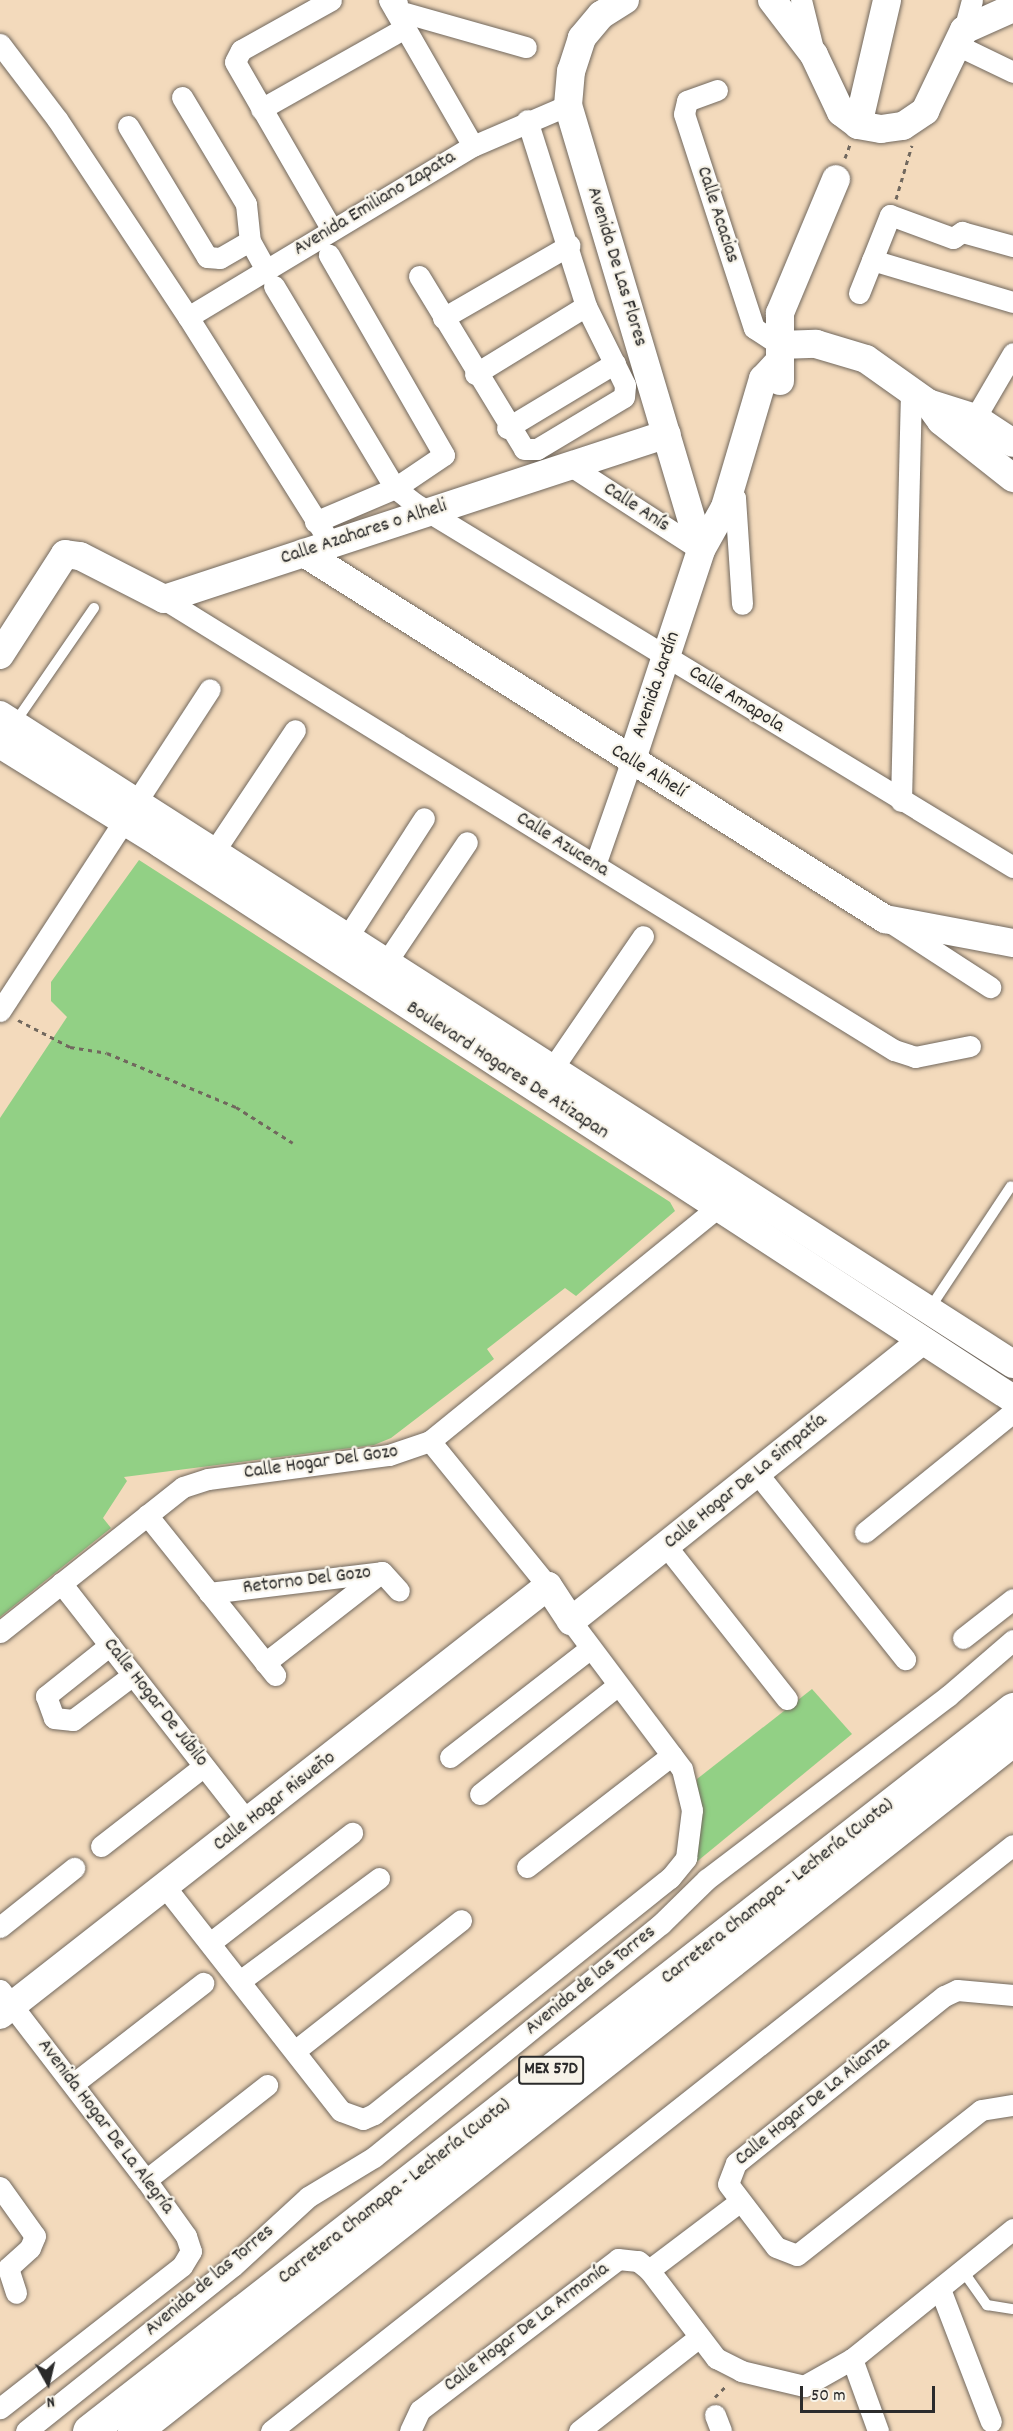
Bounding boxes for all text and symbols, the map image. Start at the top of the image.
street label: Avenida Emiliano Zapata [290,146,460,262]
street label: Calle Acacias [690,164,744,266]
street label: Avenida De Las Flores [580,184,652,350]
street label: Calle Anís [598,478,674,538]
street label: Calle Azahares o Alheli [278,495,450,571]
street label: Avenida Jardín [628,629,686,741]
street label: Calle Amapola [684,661,788,739]
street label: Calle Alhelí [606,740,690,804]
street label: Calle Azucena [511,807,613,883]
street label: Boulevard Hogares De Atizapan [401,996,613,1146]
street label: Calle Hogar De La Simpatía [660,1409,832,1555]
street label: Calle Hogar Del Gozo [242,1440,400,1486]
street label: Retorno Del Gozo [242,1561,372,1601]
street label: Calle Hogar De Júbilo [97,1634,213,1772]
street label: Calle Hogar Risueño [209,1747,341,1857]
street label: Carretera Chamapa - Lechería (Cuota) [657,1794,899,1990]
street label: Avenida de las Torres [521,1921,661,2041]
street label: Calle Hogar De La Alianza [731,2032,895,2172]
street label: Avenida Hogar De La Alegría [31,2035,179,2219]
road number: MEX 57D [518,2055,584,2085]
street label: Carretera Chamapa - Lechería (Cuota) [274,2094,516,2290]
street label: Avenida de las Torres [140,2220,280,2342]
street label: Calle Hogar De La Armonía [440,2258,614,2398]
north arrow [18,2353,78,2413]
scale bar [803,2374,938,2412]
text: 50 m [811,2384,846,2409]
text: N [45,2389,56,2413]

